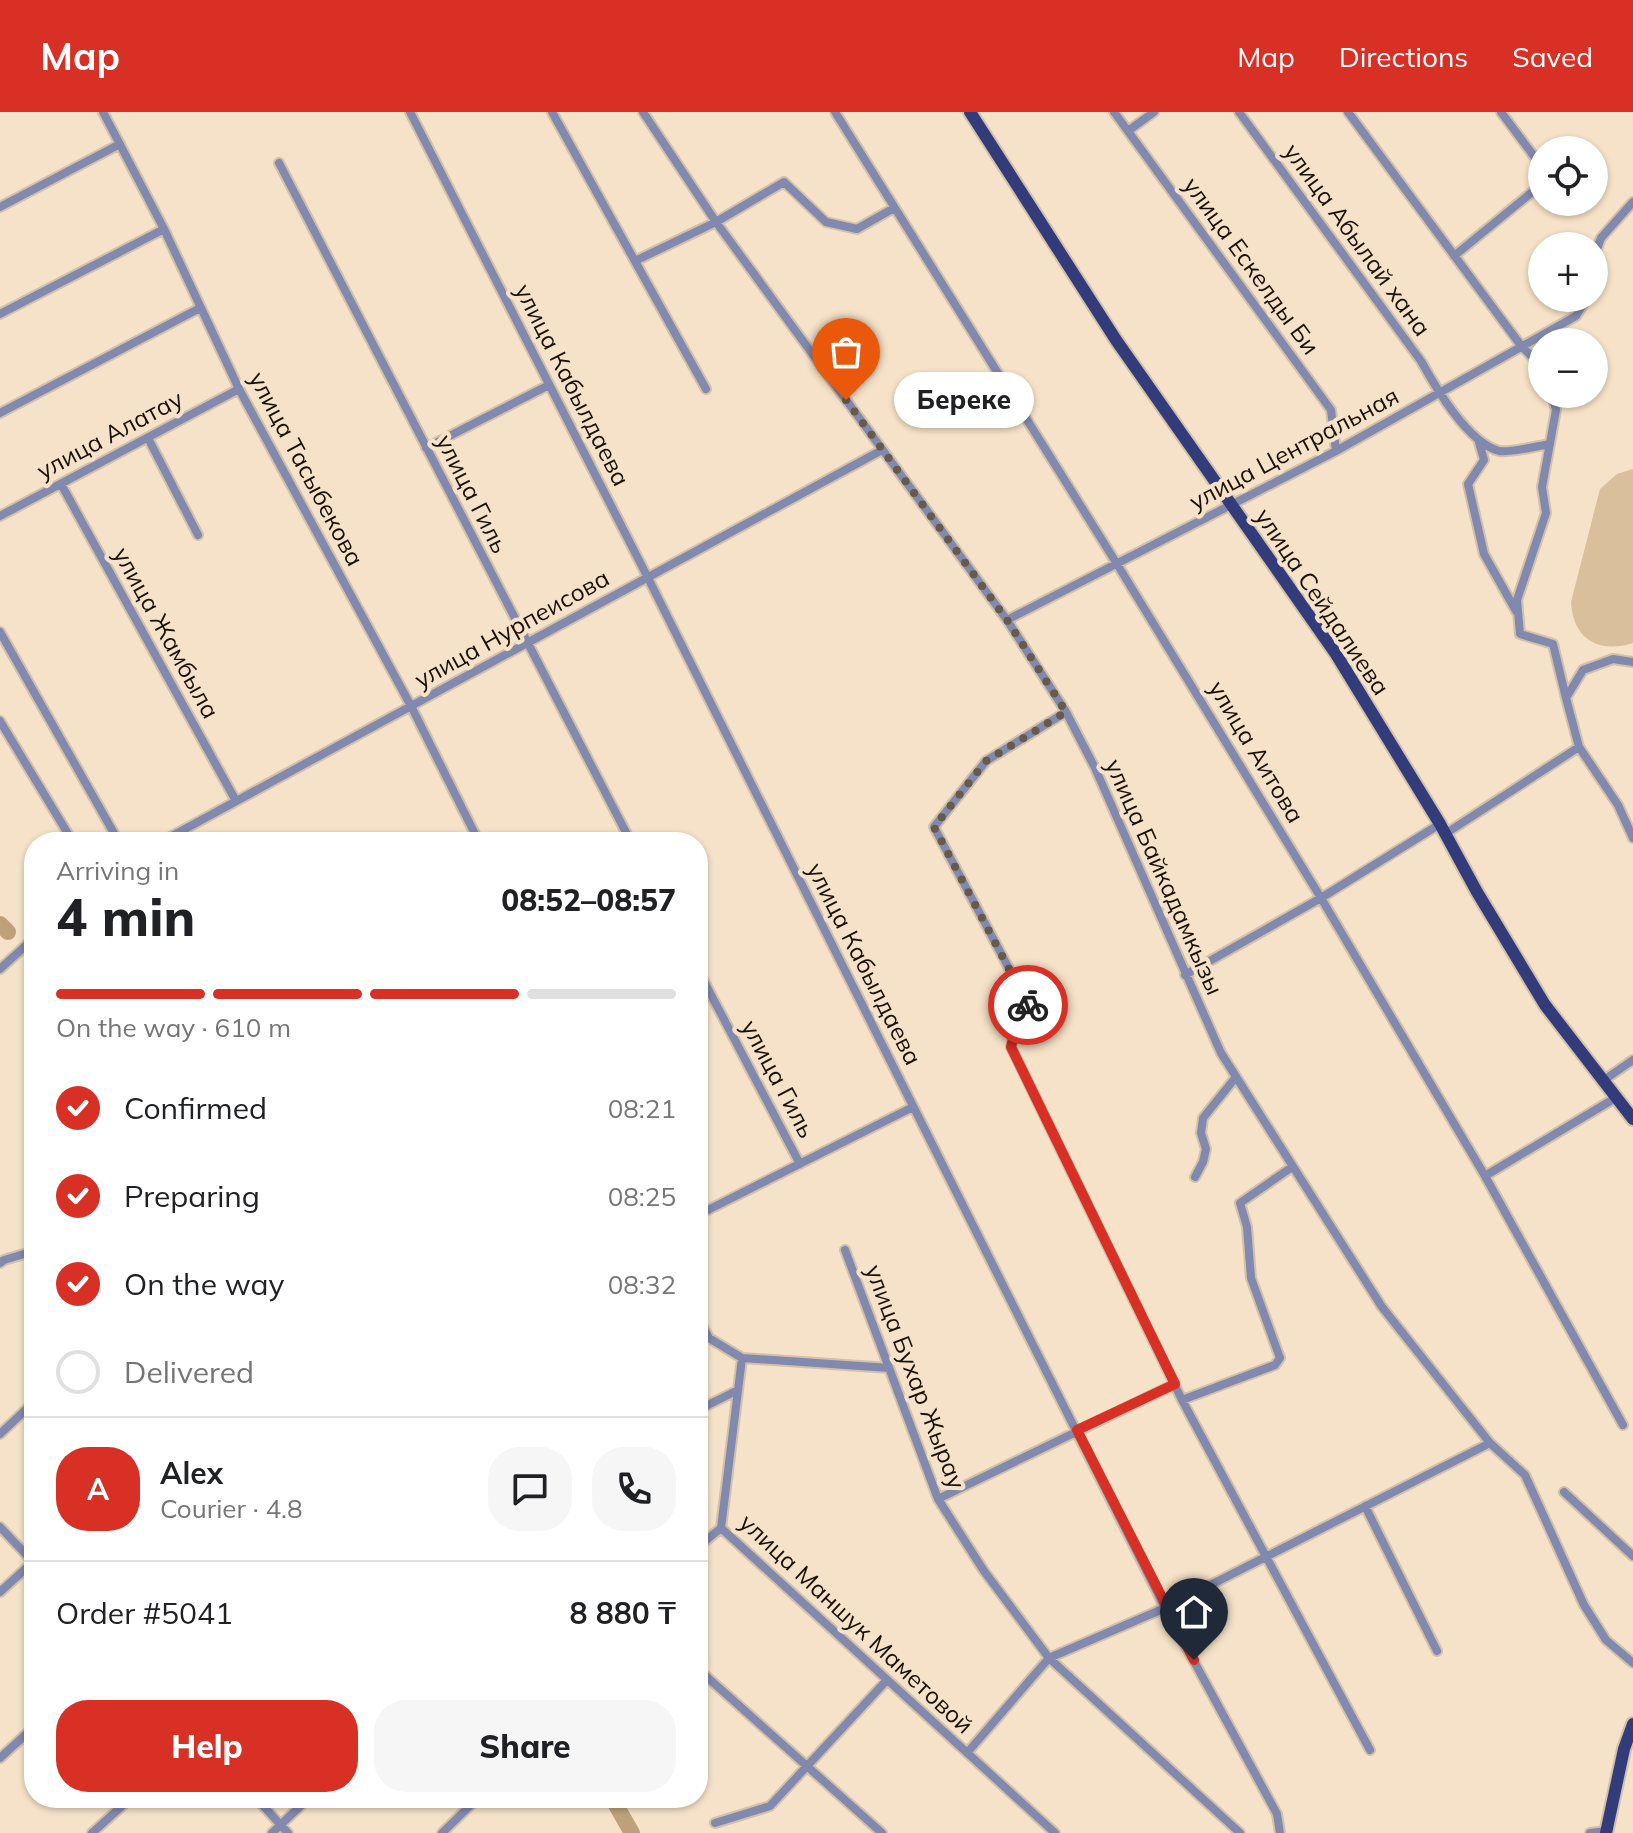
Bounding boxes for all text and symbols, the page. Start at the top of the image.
text: Map [40,32,120,80]
text: Map [1237,39,1295,74]
text: Directions [1339,39,1468,74]
text: Saved [1512,39,1593,74]
map controls [1528,136,1608,408]
button: locate [1528,136,1608,216]
street label: улица Абылай хана [1278,137,1438,342]
street label: улица Ескелды Би [1177,171,1326,360]
button: + [1528,232,1608,312]
street label: улица Кабылдаева [509,278,637,491]
pin [812,318,880,400]
button: − [1528,328,1608,408]
icon: bag [824,330,868,374]
street label: улица Тасыбекова [243,366,371,571]
callout: Береке [894,372,1034,428]
street label: улица Центральная [1184,380,1403,516]
street label: улица Алатау [31,383,188,485]
text: Береке [917,383,1011,416]
street label: улица Гиль [430,429,516,558]
street label: улица Сейдалиева [1249,502,1396,701]
street label: улица Жамбыла [107,542,226,724]
street label: улица Нурпеисова [409,562,614,694]
street label: улица Аитова [1203,675,1311,828]
street label: улица Байкадамкызы [1099,754,1231,999]
text: Arriving in [56,854,179,887]
street label: улица Кабылдаева [801,857,929,1070]
text: 08:52–08:57 [501,881,676,919]
text: 4 min [56,884,195,949]
courier [988,965,1068,1045]
icon: bike [1006,983,1050,1027]
text: On the way · 610 m [56,1011,291,1044]
street label: улица Гиль [735,1014,822,1143]
icon: check [56,1086,100,1130]
text: Confirmed [124,1089,267,1127]
text: 08:21 [608,1092,676,1125]
icon: check [56,1174,100,1218]
text: Preparing [124,1177,260,1215]
text: 08:25 [608,1180,676,1213]
street label: улица Бухар Жырау [859,1260,973,1493]
icon: check [56,1262,100,1306]
text: On the way [124,1265,284,1303]
text: 08:32 [608,1268,676,1301]
text: Delivered [124,1353,254,1391]
button: chat [488,1447,572,1531]
button: phone [592,1447,676,1531]
text: Alex [160,1454,223,1492]
text: A [87,1470,109,1508]
text: Courier · 4.8 [160,1492,303,1525]
street label: улица Маншук Маметовой [734,1507,980,1739]
pin [1160,1578,1228,1660]
icon: home [1172,1590,1216,1634]
text: Order #5041 [56,1594,233,1632]
text: 8 880 ₸ [570,1594,676,1632]
button: Help [56,1700,358,1792]
button: Share [374,1700,676,1792]

